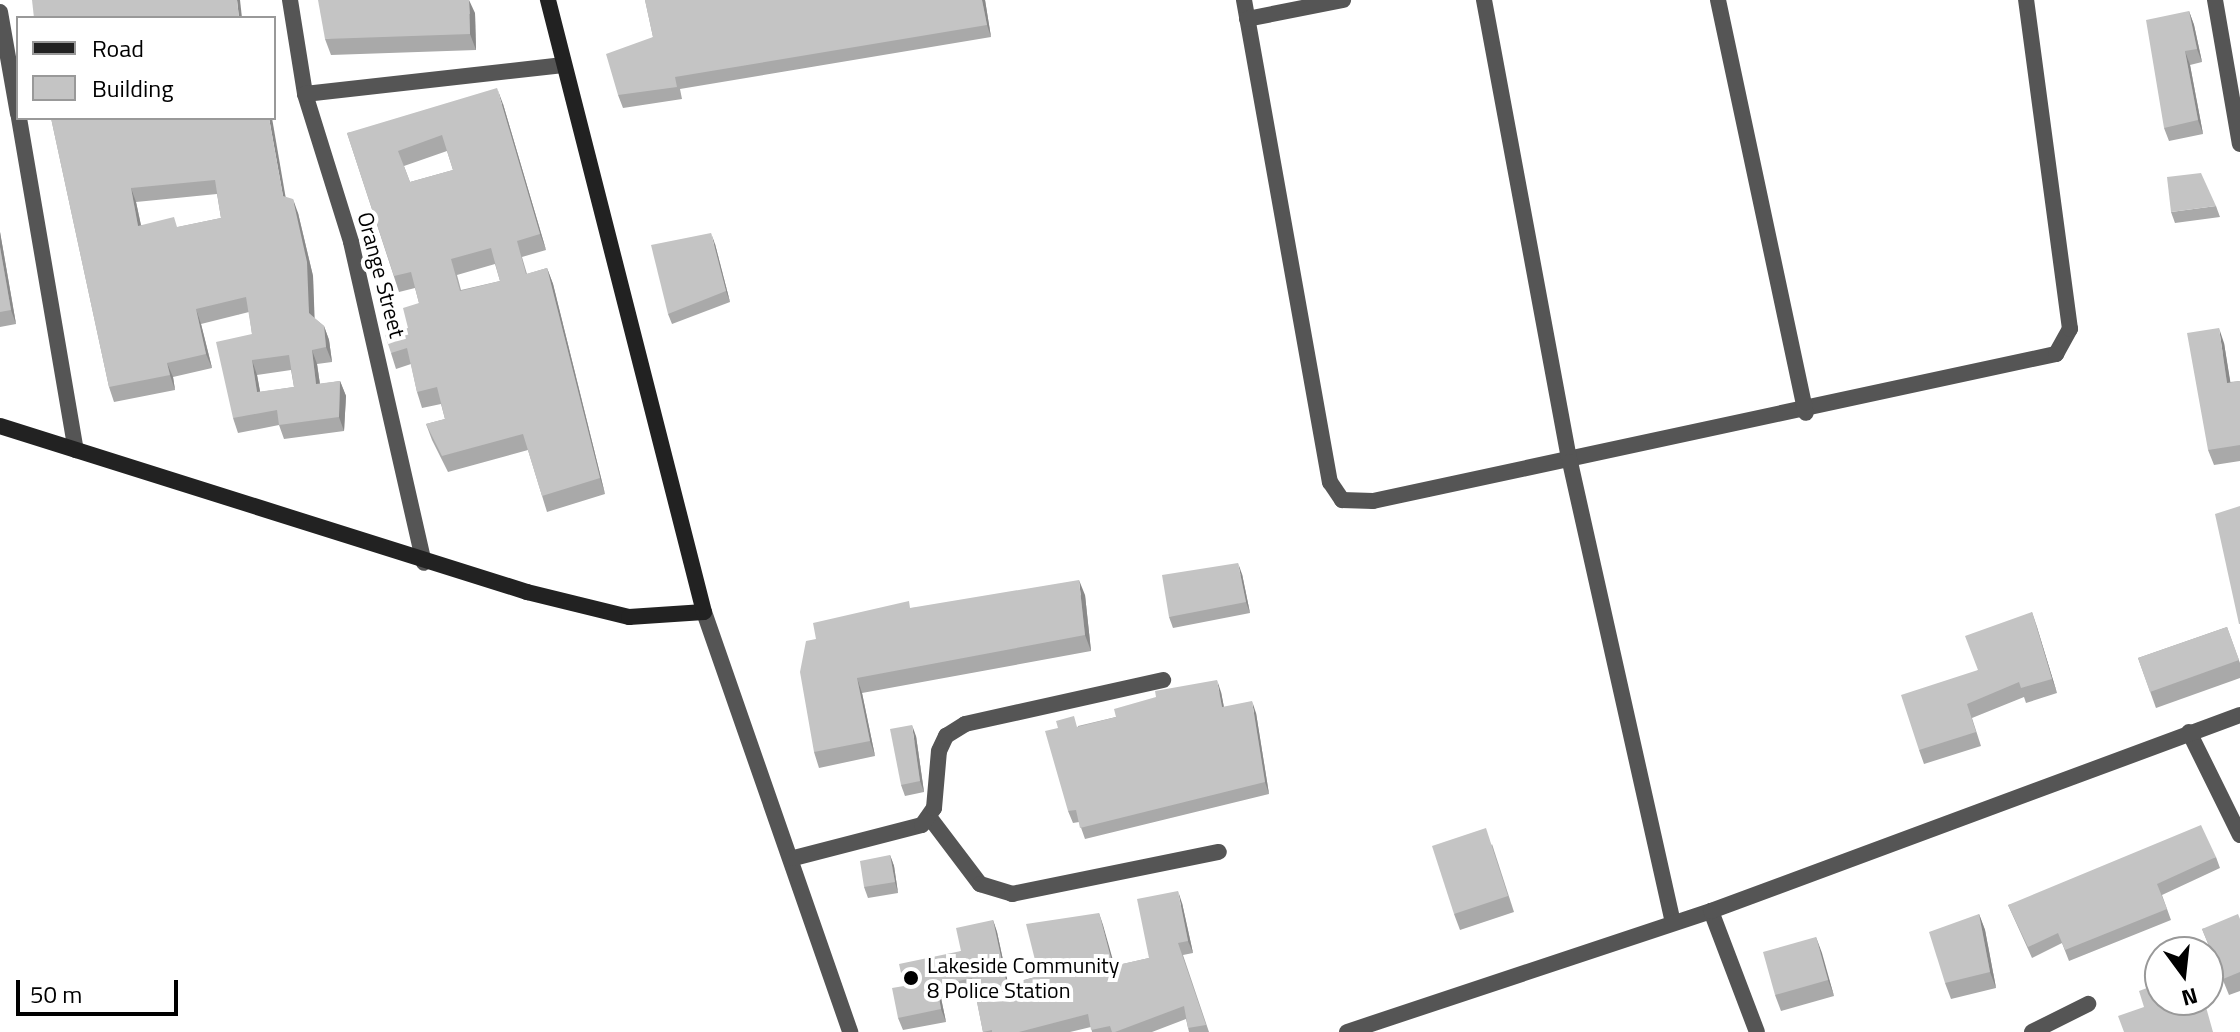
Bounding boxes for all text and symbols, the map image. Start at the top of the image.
legend [16,16,276,120]
text: Road [92,30,144,66]
text: Building [92,70,174,106]
street label: Orange Street [352,209,410,341]
north arrow [2144,936,2224,1016]
place label: Lakeside Community 8 Police Station [927,952,1119,1004]
scale bar [20,964,182,1014]
marker: Lakeside Community 8 Police Station [902,969,920,987]
text: 50 m [30,976,82,1012]
text: N [2178,979,2201,1016]

